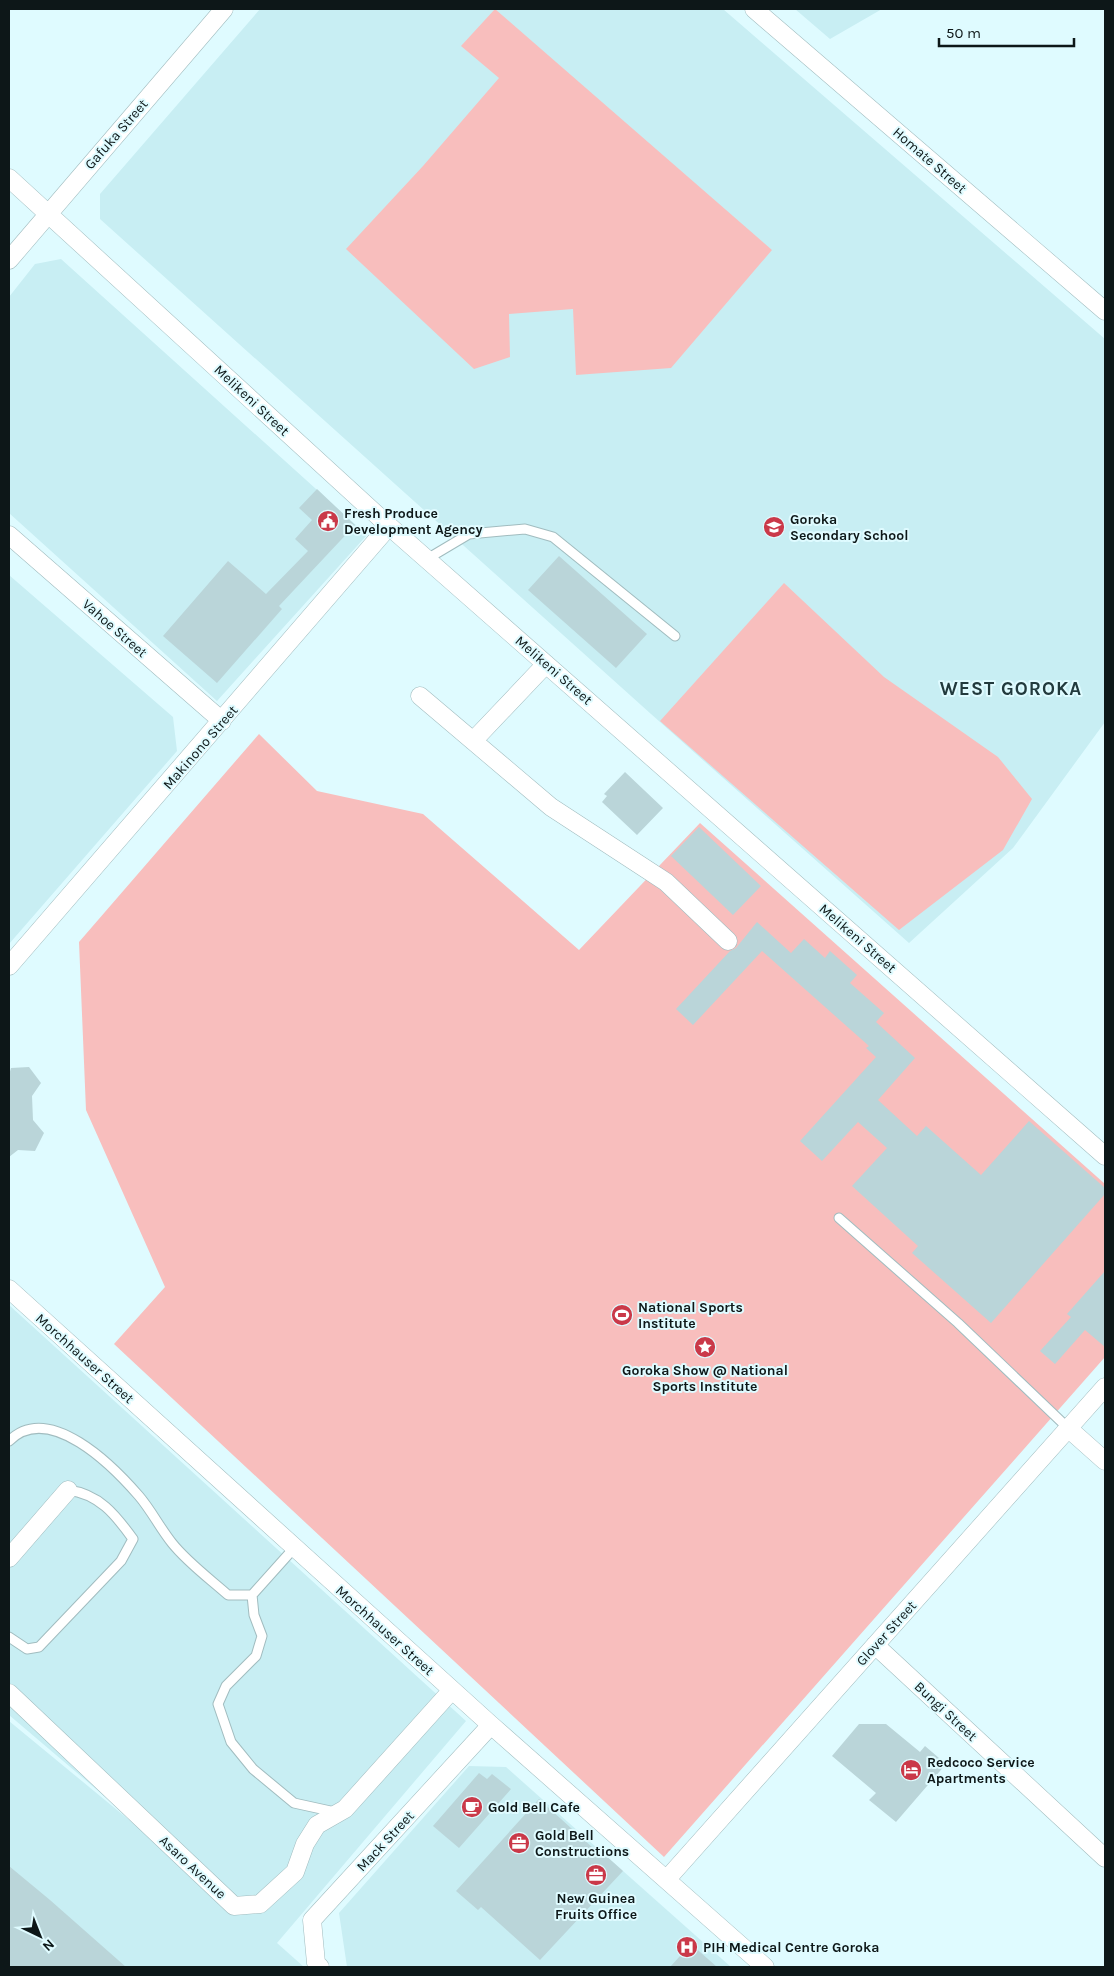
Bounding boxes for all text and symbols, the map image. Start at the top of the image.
scale bar [939,15,1074,47]
text: 50 m [946,24,981,42]
street label: Gafuka Street [81,96,151,173]
street label: Homate Street [889,124,970,197]
street label: Melikeni Street [211,361,293,440]
place label: Fresh Produce Development Agency [344,505,482,538]
public building icon: Fresh Produce Development Agency [316,509,340,533]
place label: Goroka Secondary School [790,511,908,544]
school or university icon: Goroka Secondary School [762,515,786,539]
street label: Vahoe Street [79,596,151,661]
street label: Melikeni Street [512,632,596,708]
district label: WEST GOROKA [940,678,1082,700]
street label: Makinono Street [159,702,241,793]
street label: Melikeni Street [816,900,900,976]
place label: National Sports Institute [638,1299,743,1332]
sports icon: National Sports Institute [610,1303,634,1327]
street label: Morchhauser Street [32,1310,137,1407]
place icon: Goroka Show @ National Sports Institute [693,1335,717,1359]
place label: Goroka Show @ National Sports Institute [622,1362,788,1395]
street label: Morchhauser Street [332,1582,437,1679]
street label: Glover Street [853,1597,920,1669]
street label: Bungi Street [911,1678,981,1745]
place label: Redcoco Service Apartments [927,1754,1035,1787]
hotel icon: Redcoco Service Apartments [899,1758,923,1782]
cafe icon: Gold Bell Cafe [460,1795,484,1819]
place label: Gold Bell Cafe [488,1799,580,1816]
street label: Mack Street [353,1808,418,1875]
place label: Gold Bell Constructions [535,1827,629,1860]
office icon: Gold Bell Constructions [507,1831,531,1855]
street label: Asaro Avenue [156,1832,230,1903]
office icon: New Guinea Fruits Office [584,1863,608,1887]
place label: New Guinea Fruits Office [555,1890,637,1923]
north arrow [15,1911,65,1961]
text: N [39,1935,58,1955]
hospital icon: PIH Medical Centre Goroka [675,1935,699,1959]
place label: PIH Medical Centre Goroka [703,1939,879,1956]

